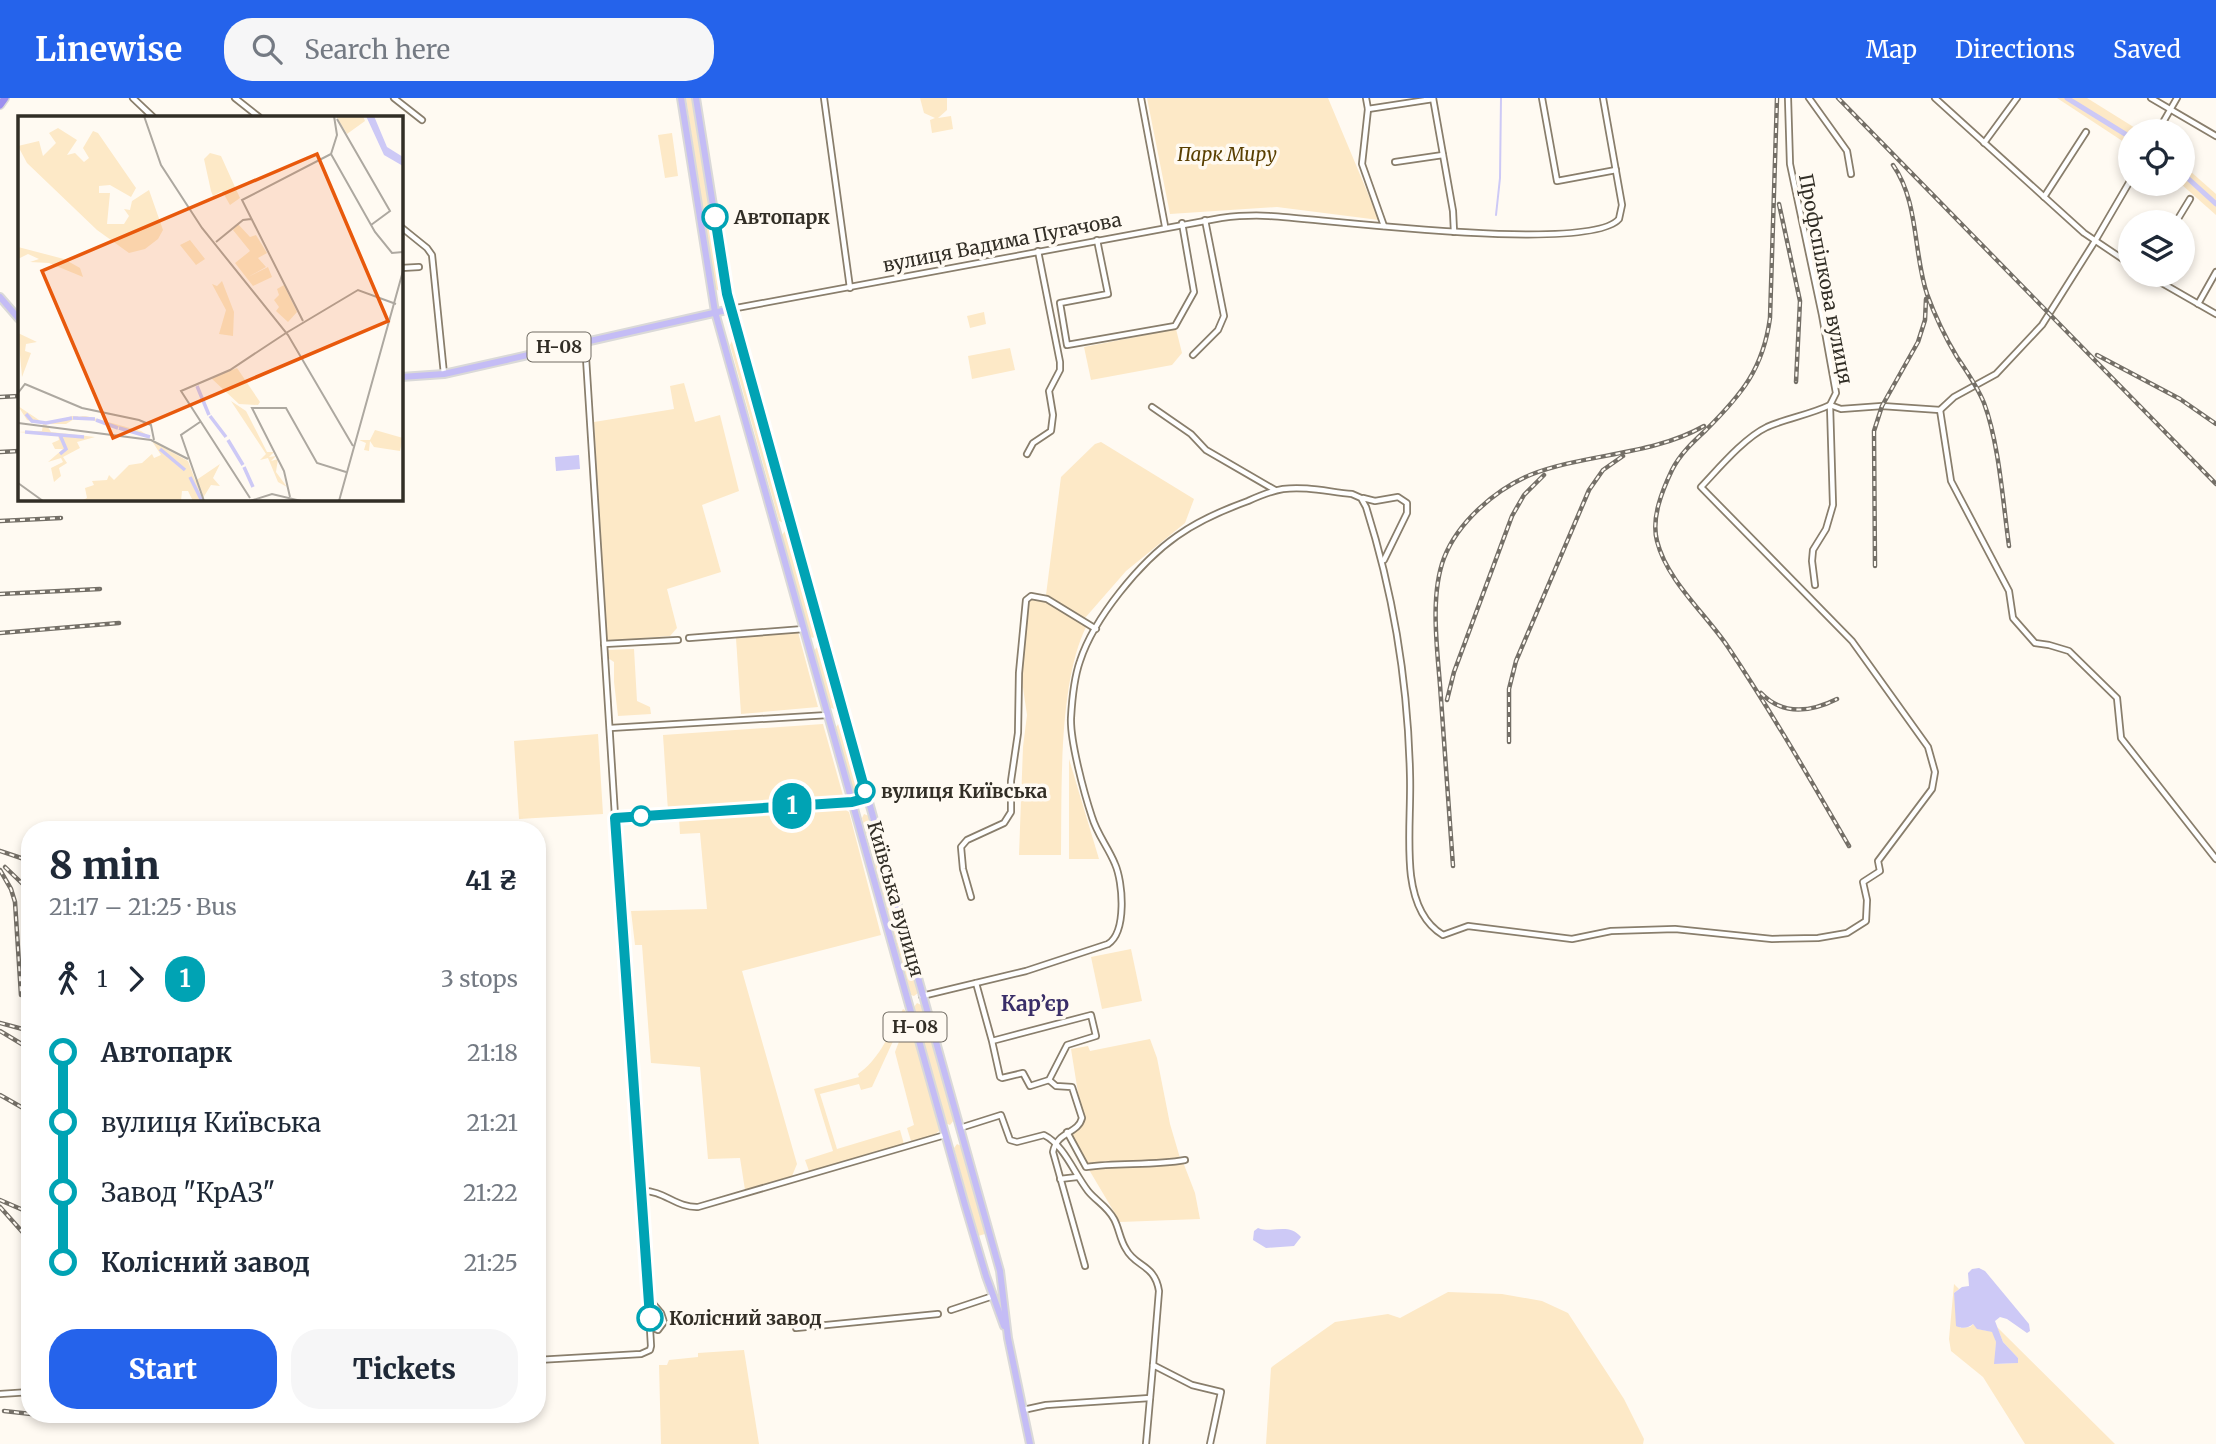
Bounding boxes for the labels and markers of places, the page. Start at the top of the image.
marker: Автопарк [702,204,728,230]
place label: Автопарк [733,205,830,229]
place label: вулиця Київська [881,779,1048,803]
marker: вулиця Київська [855,781,875,801]
unlabelled marker [631,806,651,826]
marker: Колісний завод [637,1305,663,1331]
place label: Колісний завод [669,1306,822,1330]

